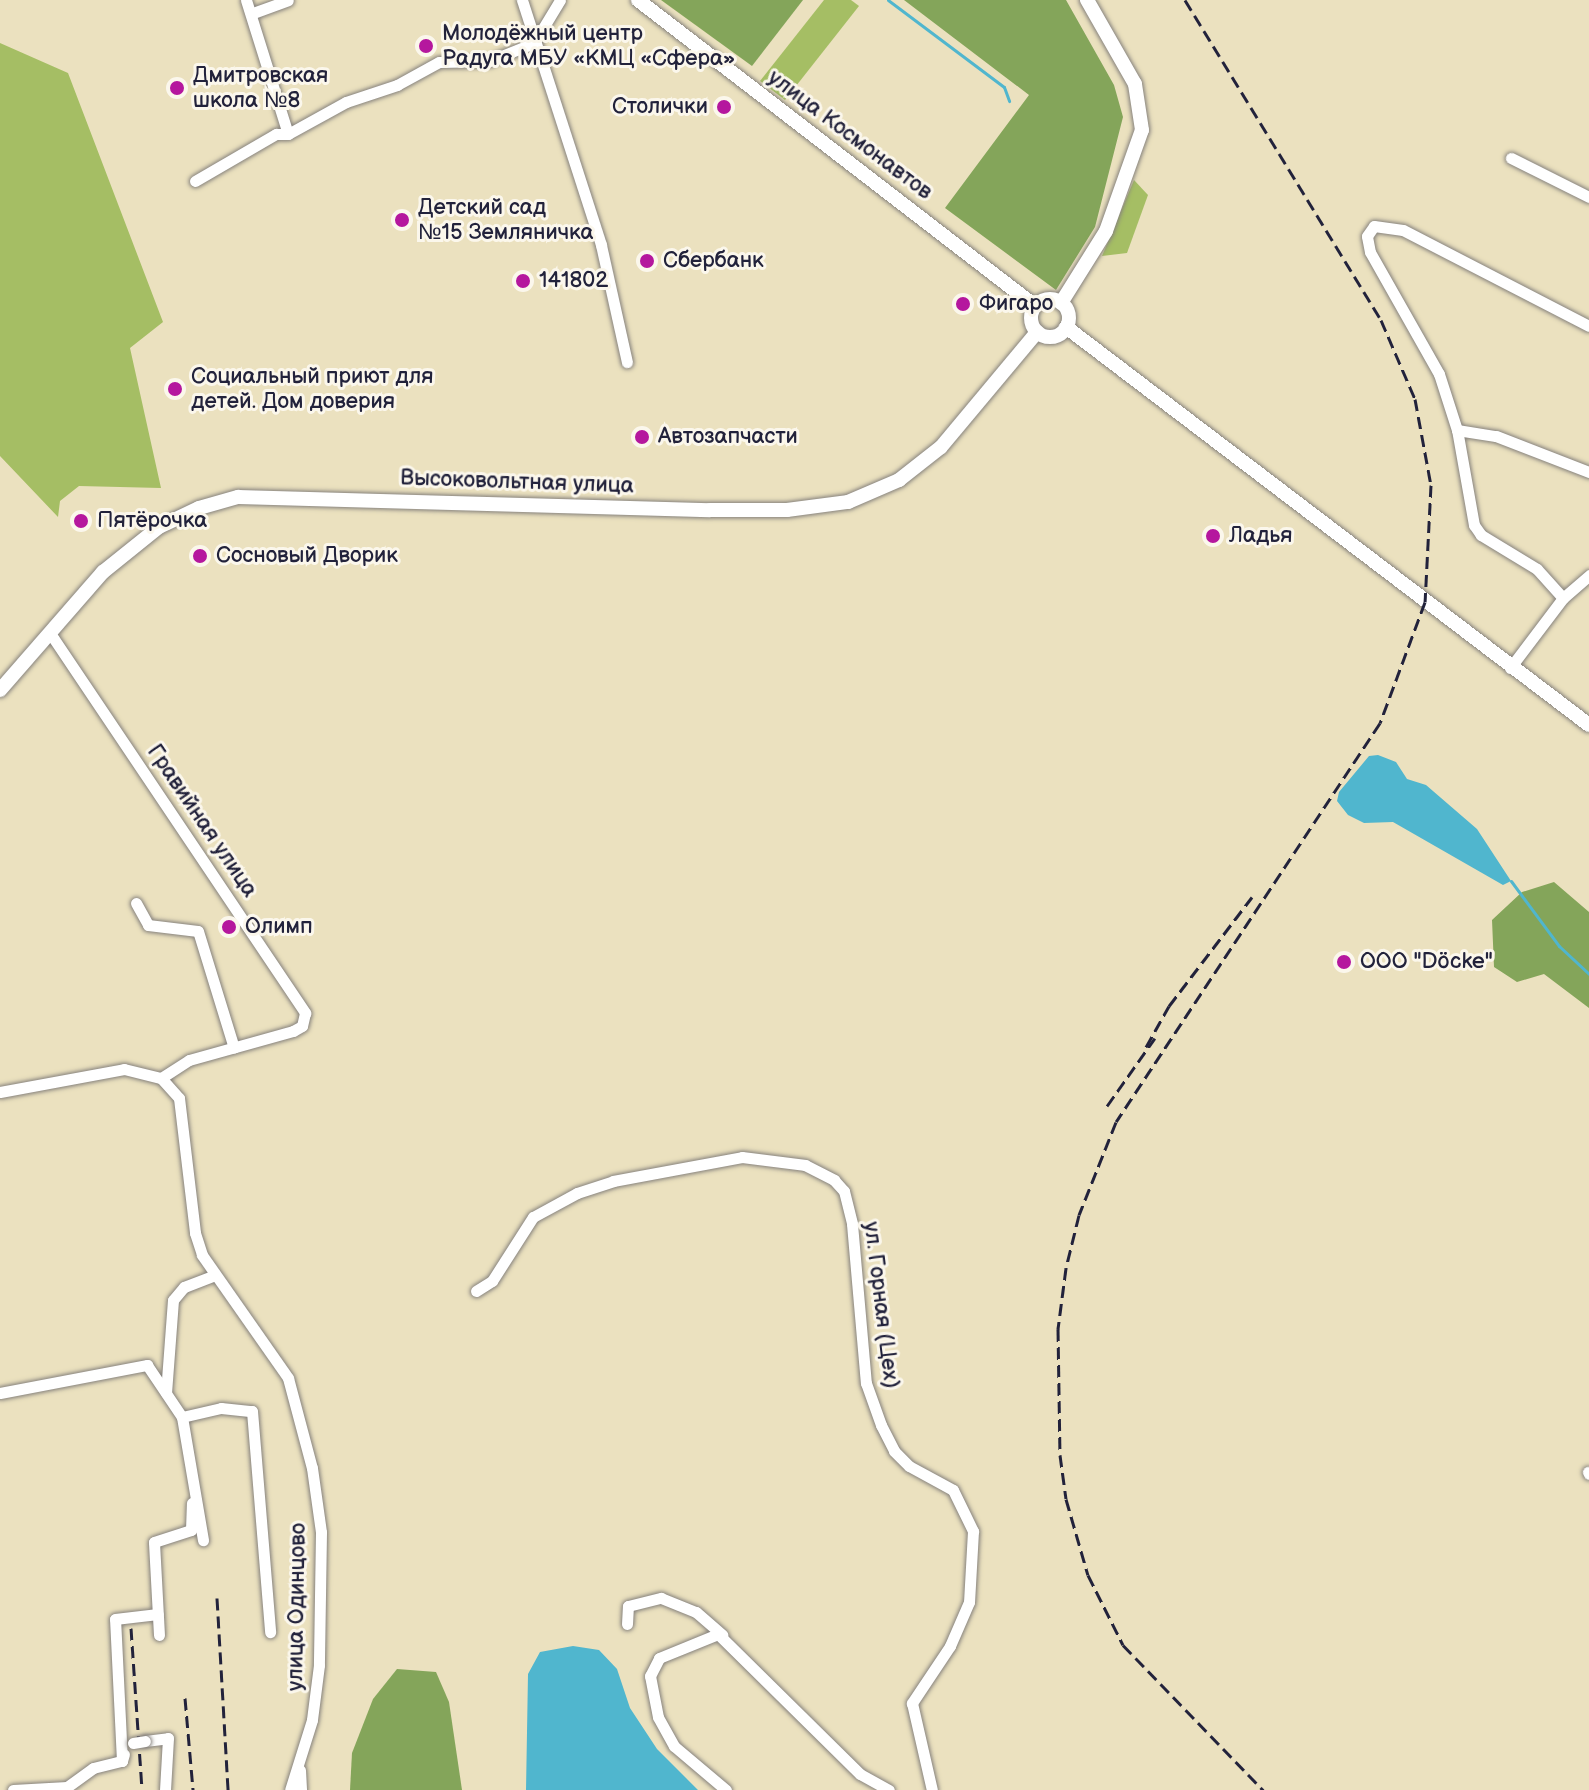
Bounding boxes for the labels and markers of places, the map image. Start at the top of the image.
place label: Молодёжный центр Радуга МБУ «КМЦ «Сфера» [442,20,735,72]
marker: Молодёжный центр Радуга МБУ «КМЦ «Сфера» [417,37,435,55]
place label: Дмитровская школа №8 [193,62,328,114]
marker: Дмитровская школа №8 [168,79,186,97]
place label: Столички [612,94,708,120]
marker: Столички [715,98,733,116]
place label: Детский сад №15 Земляничка [418,194,593,246]
marker: Детский сад №15 Земляничка [393,211,411,229]
place label: Сбербанк [663,248,764,274]
marker: Сбербанк [638,252,656,270]
place label: 141802 [539,268,608,294]
marker: 141802 [514,272,532,290]
place label: Фигаро [979,291,1053,317]
marker: Фигаро [954,295,972,313]
place label: Социальный приют для детей. Дом доверия [191,363,433,414]
marker: Социальный приют для детей. Дом доверия [166,380,184,398]
place label: Автозапчасти [658,424,798,450]
marker: Автозапчасти [633,428,651,446]
place label: Пятёрочка [97,508,207,534]
marker: Пятёрочка [72,512,90,530]
place label: Ладья [1229,523,1292,549]
marker: Ладья [1204,527,1222,545]
place label: Сосновый Дворик [216,543,398,569]
marker: Сосновый Дворик [191,547,209,565]
place label: Олимп [245,914,313,940]
marker: Олимп [220,918,238,936]
place label: ООО "Döcke" [1360,949,1493,975]
marker: ООО "Döcke" [1335,953,1353,971]

